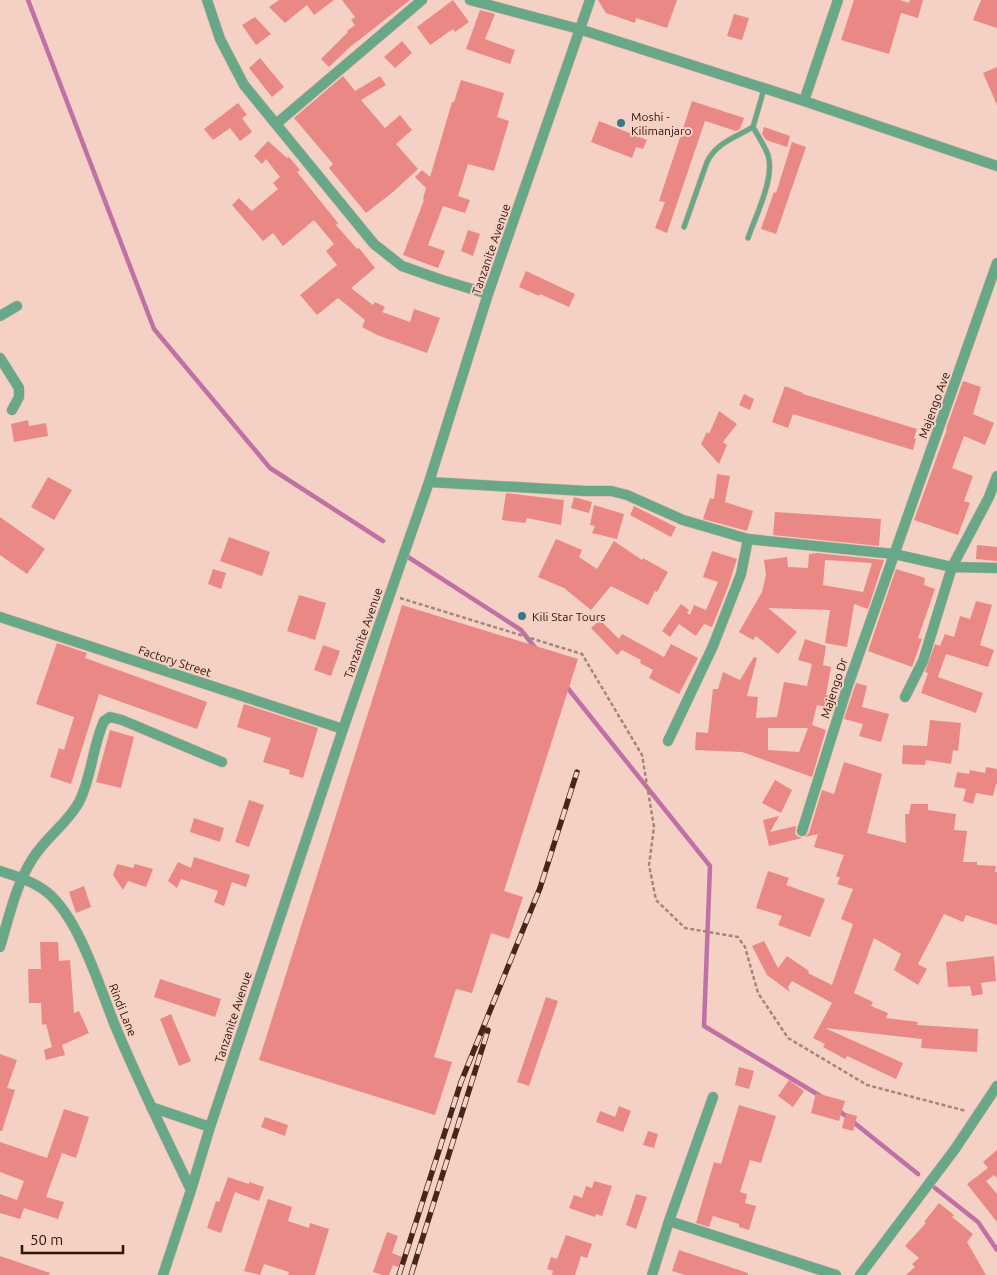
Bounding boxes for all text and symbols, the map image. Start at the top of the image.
place label: Moshi - Kilimanjaro [631,110,692,137]
marker: Moshi - Kilimanjaro [615,117,627,129]
street label: Tanzanite Avenue [469,202,513,296]
street label: Majengo Ave [916,370,952,440]
street label: Tanzanite Avenue [341,586,385,680]
marker: Kili Star Tours [516,610,528,622]
place label: Kili Star Tours [532,610,605,623]
street label: Factory Street [137,643,213,679]
street label: Majengo Dr [818,656,850,720]
street label: Tanzanite Avenue [212,970,254,1064]
street label: Rindi Lane [107,982,139,1038]
scale bar [22,1222,124,1254]
text: 50 m [30,1231,63,1248]

